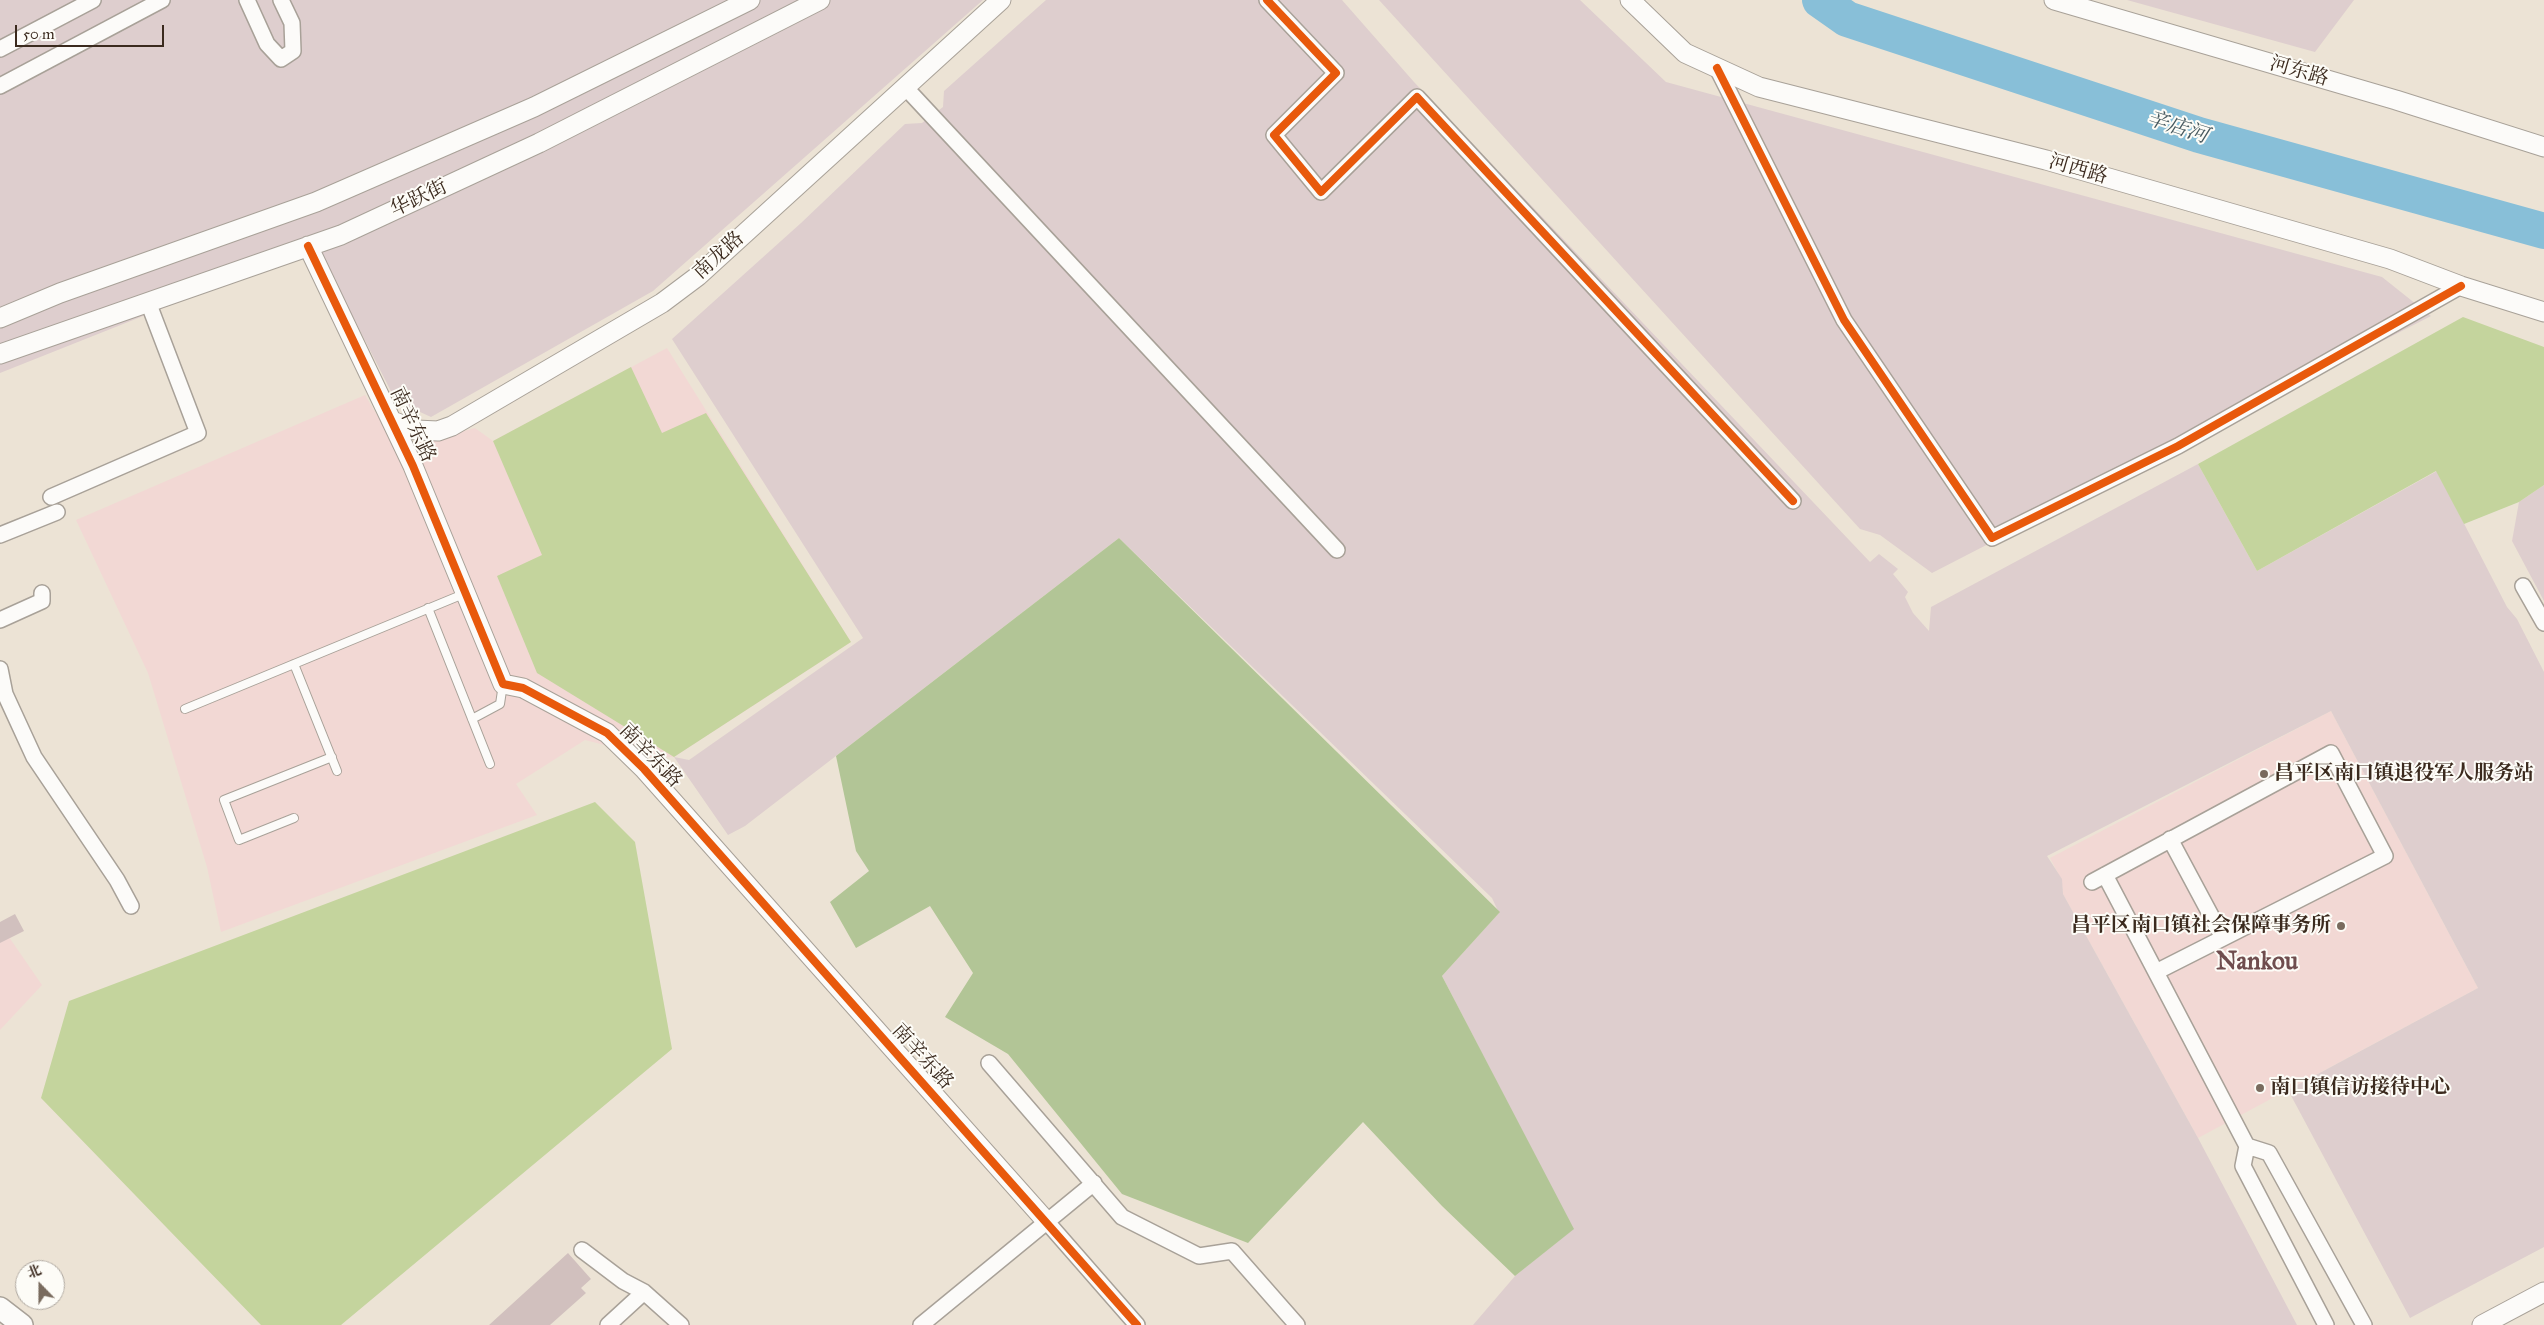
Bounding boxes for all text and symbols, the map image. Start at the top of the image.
scale bar [18,15,166,47]
text: 50 m [23,25,55,43]
street label: 河东路 [2267,52,2331,92]
water label: 辛店河 [2143,106,2211,150]
street label: 河西路 [2046,150,2110,190]
street label: 华跃街 [387,175,451,223]
street label: 南龙路 [689,227,749,285]
street label: 南辛东路 [384,384,440,466]
street label: 南辛东路 [614,719,686,793]
place label: 昌平区南口镇退役军人服务站 [2274,762,2534,786]
marker: 昌平区南口镇退役军人服务站 [2258,768,2270,780]
place label: 昌平区南口镇社会保障事务所 [2071,914,2331,938]
marker: 昌平区南口镇社会保障事务所 [2335,920,2347,932]
district label: Nankou [2216,948,2298,978]
street label: 南辛东路 [886,1019,958,1095]
place label: 南口镇信访接待中心 [2270,1076,2450,1100]
marker: 南口镇信访接待中心 [2254,1082,2266,1094]
north arrow [15,1260,65,1310]
text: 北 [25,1261,44,1282]

